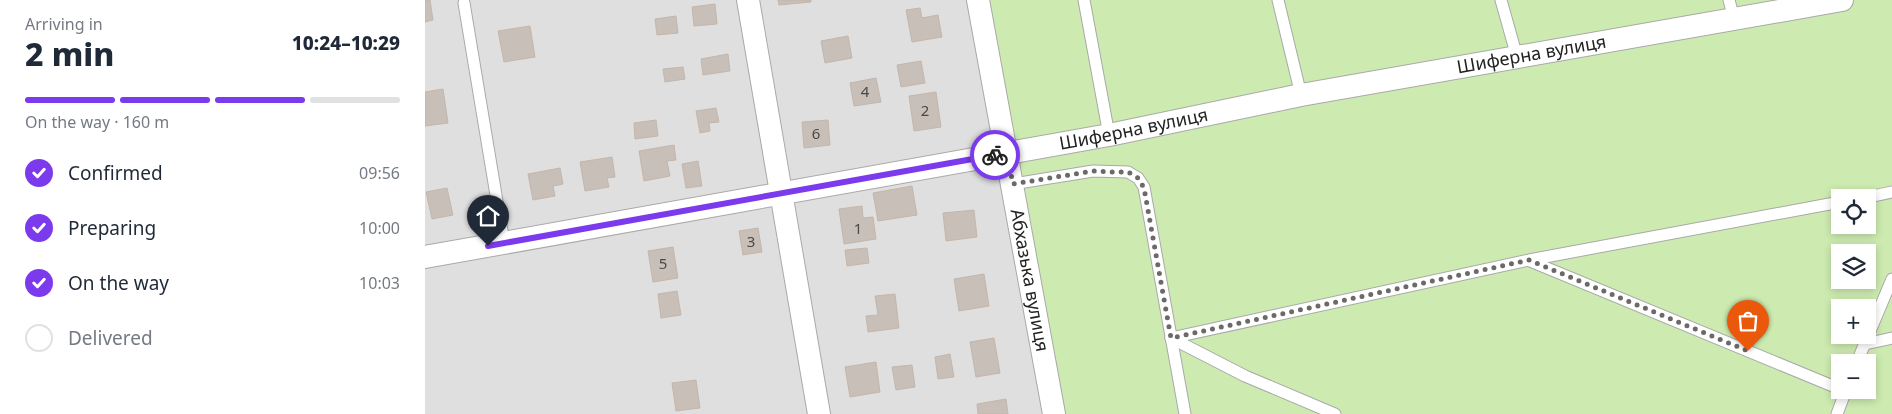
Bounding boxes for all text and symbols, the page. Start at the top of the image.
text: Arriving in [25,13,103,35]
street label: Шиферна вулиця [1455,29,1608,78]
text: 10:24–10:29 [292,30,400,56]
text: 2 min [25,32,114,75]
house number: 4 [861,81,870,101]
house number: 2 [921,100,929,120]
street label: Шиферна вулиця [1057,102,1210,155]
text: On the way · 160 m [25,111,169,133]
house number: 6 [812,123,820,143]
courier [970,130,1020,180]
icon: bike [981,141,1009,169]
icon: check [25,159,53,187]
text: Confirmed [68,160,163,186]
text: 09:56 [359,162,400,184]
map controls [1831,189,1876,399]
button: locate [1831,189,1876,234]
pin [467,195,509,246]
icon: home [474,202,502,230]
street label: Абхазька вулиця [1006,207,1055,353]
icon: check [25,214,53,242]
text: Preparing [68,215,156,241]
text: 10:00 [359,217,400,239]
house number: 1 [854,218,862,238]
house number: 3 [747,231,755,251]
button: layers [1831,244,1876,289]
house number: 5 [659,253,667,273]
icon: check [25,269,53,297]
text: On the way [68,270,169,296]
text: 10:03 [359,272,400,294]
button: + [1831,299,1876,344]
pin [1727,300,1769,351]
icon: bag [1734,307,1762,335]
text: Delivered [68,325,153,351]
button: − [1831,354,1876,399]

